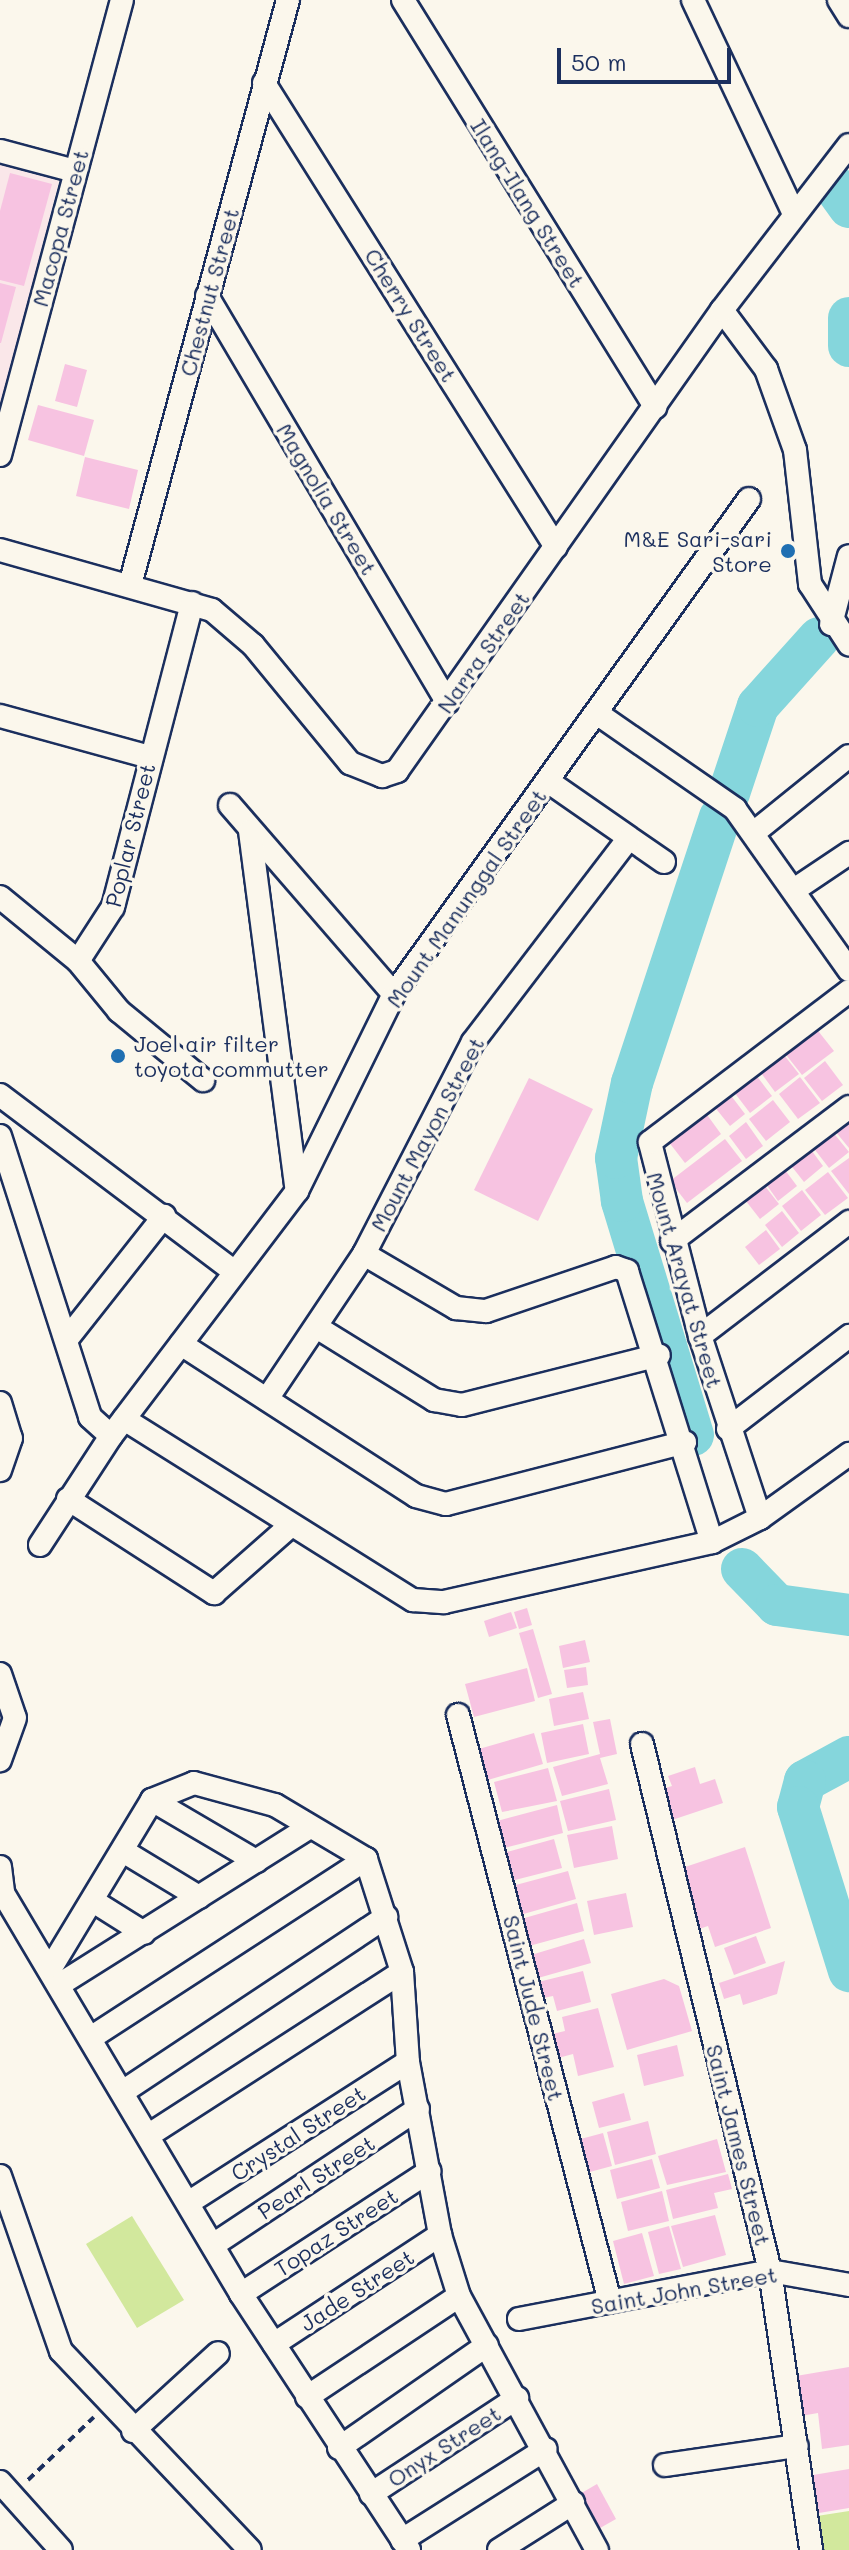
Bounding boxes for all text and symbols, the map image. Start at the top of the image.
scale bar [561,32,735,82]
text: 50 m [571,46,627,77]
street label: Ilang-Ilang Street [465,114,591,292]
street label: Macopa Street [26,147,94,309]
street label: Chestnut Street [174,205,244,379]
street label: Cherry Street [359,243,463,387]
street label: Magnolia Street [271,418,383,580]
place label: M&E Sari-sari Store [624,525,772,576]
marker: M&E Sari-sari Store [779,542,797,560]
street label: Narra Street [431,586,535,718]
street label: Poplar Street [99,760,161,910]
street label: Mount Manunggal Street [380,784,552,1012]
place label: Joel air filter toyota commutter [134,1030,329,1082]
street label: Mount Mayon Street [365,1032,489,1236]
marker: Joel air filter toyota commutter [109,1047,127,1065]
street label: Mount Arayat Street [642,1169,728,1391]
street label: Saint Jude Street [498,1912,570,2104]
street label: Saint James Street [701,2042,777,2248]
street label: Crystal Street [226,2080,370,2186]
street label: Pearl Street [252,2129,380,2225]
street label: Topaz Street [269,2182,403,2282]
street label: Jade Street [295,2243,419,2337]
street label: Saint John Street [589,2261,779,2319]
street label: Onyx Street [383,2400,505,2492]

